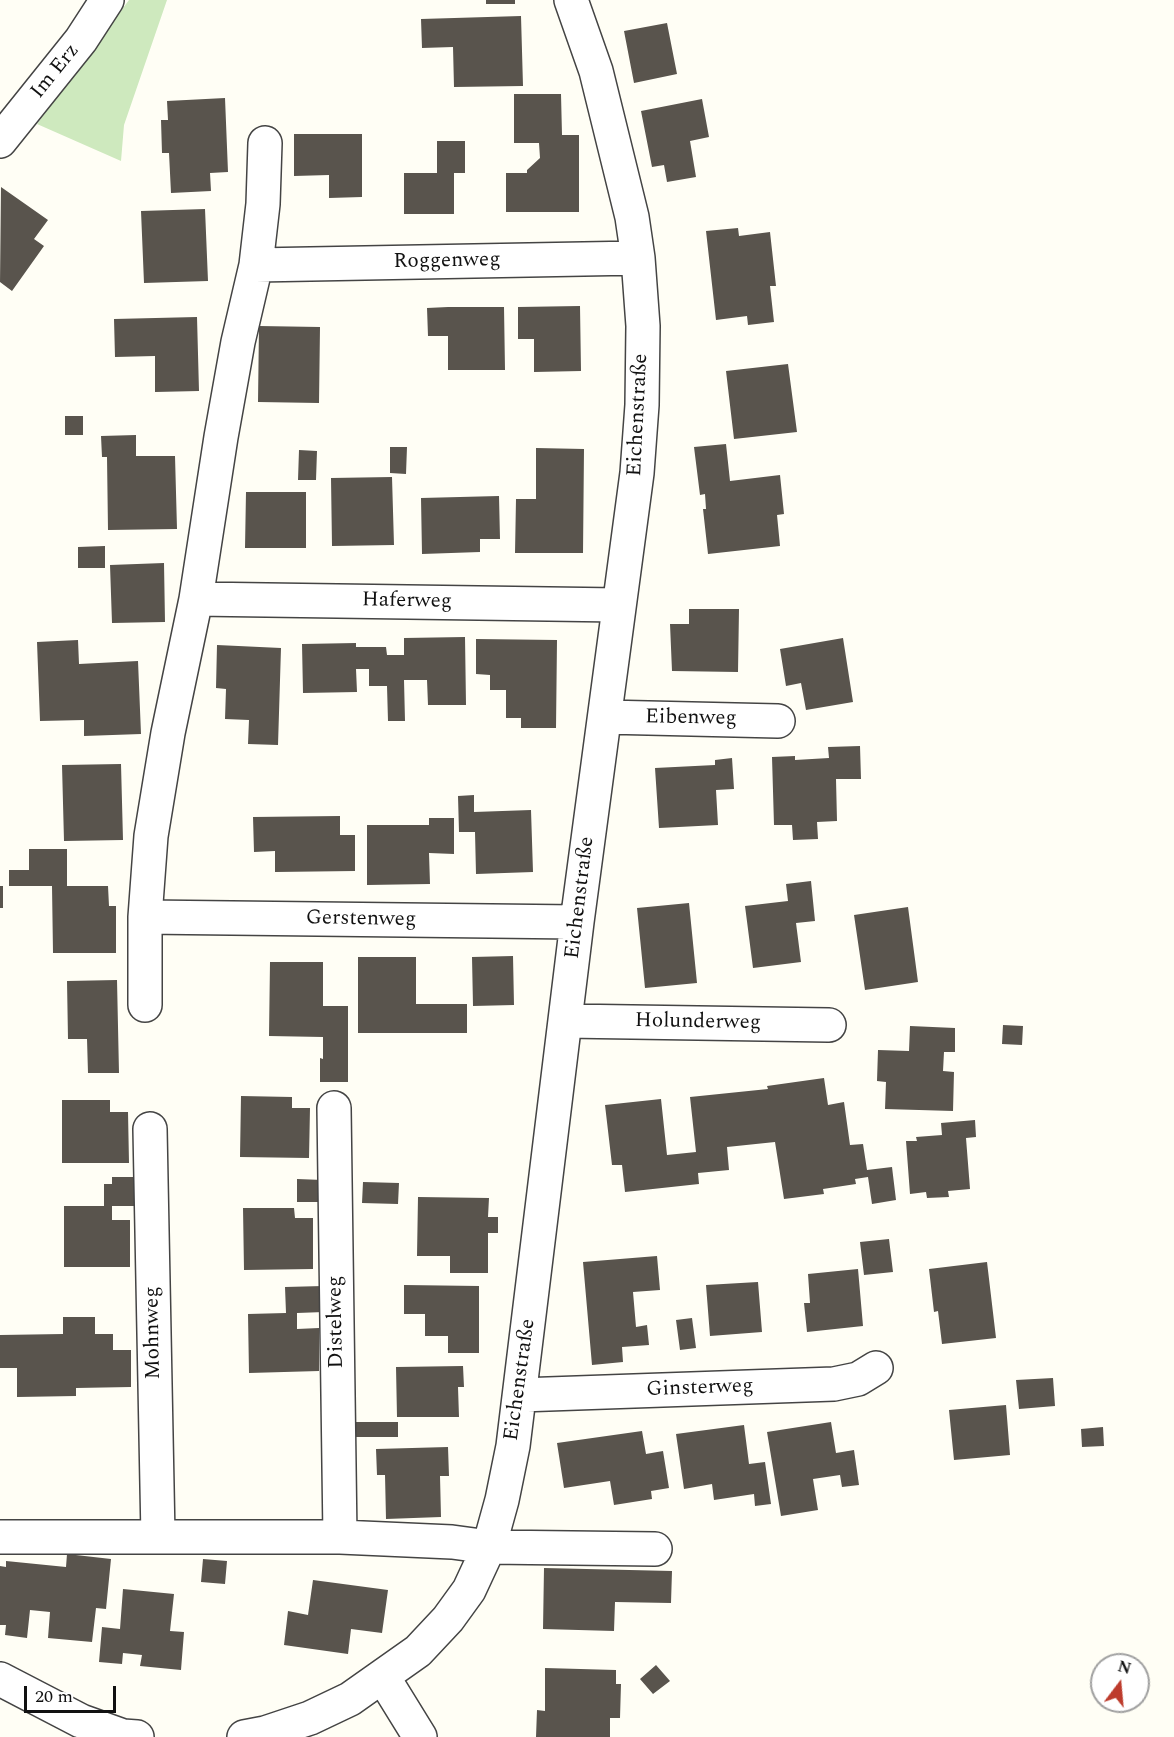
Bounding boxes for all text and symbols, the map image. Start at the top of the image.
street label: Im Erz [26,39,86,105]
street label: Roggenweg [393,248,501,276]
street label: Eichenstraße [623,353,655,477]
street label: Haferweg [362,589,452,615]
street label: Eibenweg [645,706,737,732]
street label: Eichenstraße [561,835,601,961]
street label: Gerstenweg [306,906,416,934]
street label: Holunderweg [635,1009,761,1037]
street label: Distelweg [324,1275,350,1369]
street label: Mohnweg [141,1286,167,1380]
street label: Eichenstraße [500,1317,542,1443]
street label: Ginsterweg [646,1375,754,1403]
north arrow [1090,1653,1150,1713]
text: N [1115,1654,1134,1681]
scale bar [27,1674,118,1712]
text: 20 m [35,1683,73,1710]

